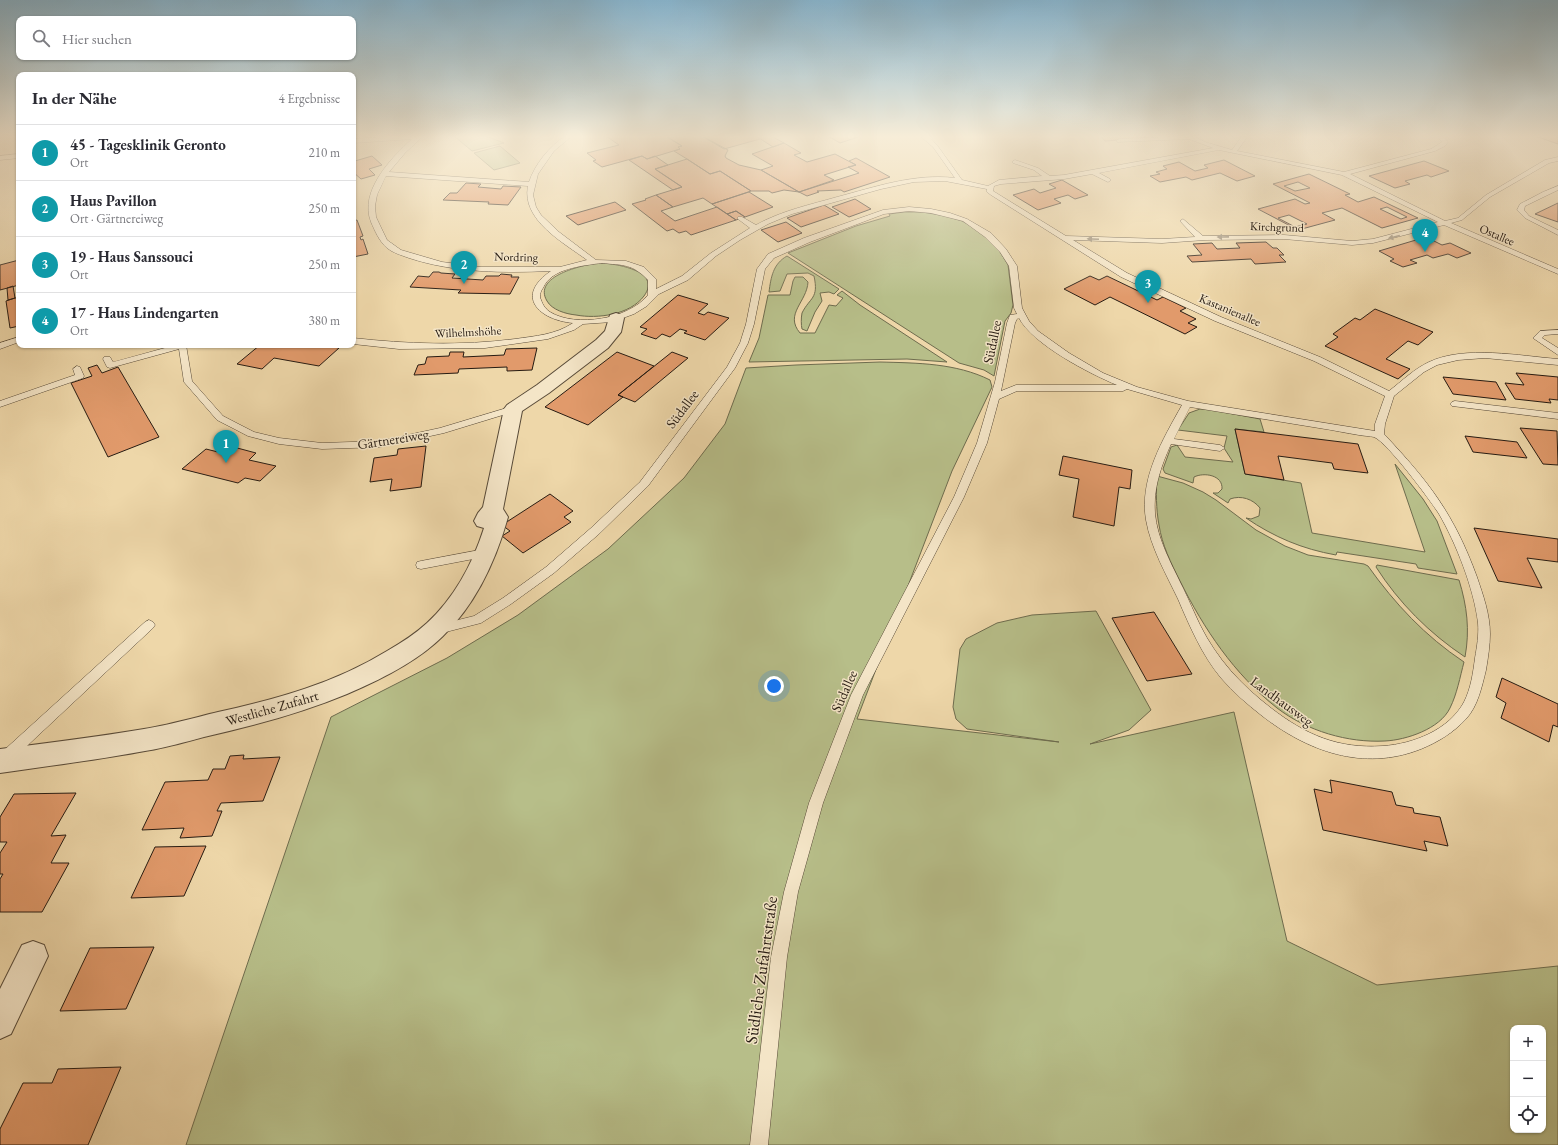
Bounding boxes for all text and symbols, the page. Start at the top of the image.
search box [16,16,356,60]
icon: search [30,27,52,49]
text: Hier suchen [62,29,132,48]
text: In der Nähe [32,87,117,109]
text: 4 Ergebnisse [279,90,340,107]
text: 45 - Tagesklinik Geronto [70,135,226,154]
text: 1 [42,144,48,161]
text: 210 m [309,144,340,161]
text: Ort [70,154,88,171]
text: Haus Pavillon [70,191,157,210]
text: 2 [42,200,48,217]
text: 250 m [309,200,340,217]
text: Ort · Gärtnereiweg [70,210,163,227]
street label: Kirchgrund [1250,218,1305,236]
pin: 4 [1412,219,1438,252]
street label: Ostallee [1477,220,1517,250]
one-way arrow [1217,234,1229,241]
one-way arrow [1388,234,1400,240]
one-way arrow [1086,236,1099,242]
text: 19 - Haus Sanssouci [70,247,193,266]
street label: Nordring [494,249,539,265]
pin: 2 [451,251,477,284]
text: 3 [42,256,48,273]
text: 250 m [309,256,340,273]
text: Ort [70,266,88,283]
pin: 3 [1135,270,1161,303]
street label: Kastanienallee [1197,290,1264,330]
text: 17 - Haus Lindengarten [70,303,219,322]
text: 4 [42,312,48,329]
text: 380 m [309,312,340,329]
street label: Südallee [979,318,1005,365]
text: Ort [70,322,88,339]
street label: Wilhelmshöhe [434,322,502,342]
street label: Südallee [662,386,703,432]
street label: Gärtnereiweg [356,424,431,454]
pin: 1 [213,430,239,463]
street label: Südallee [827,667,861,715]
street label: Landhausweg [1247,672,1318,730]
your location [764,676,784,696]
street label: Westliche Zufahrt [224,686,321,730]
street label: Südliche Zufahrtstraße [740,895,782,1045]
map controls [1510,1025,1546,1133]
button: + [1510,1025,1546,1061]
button: − [1510,1061,1546,1097]
button: locate [1510,1097,1546,1133]

